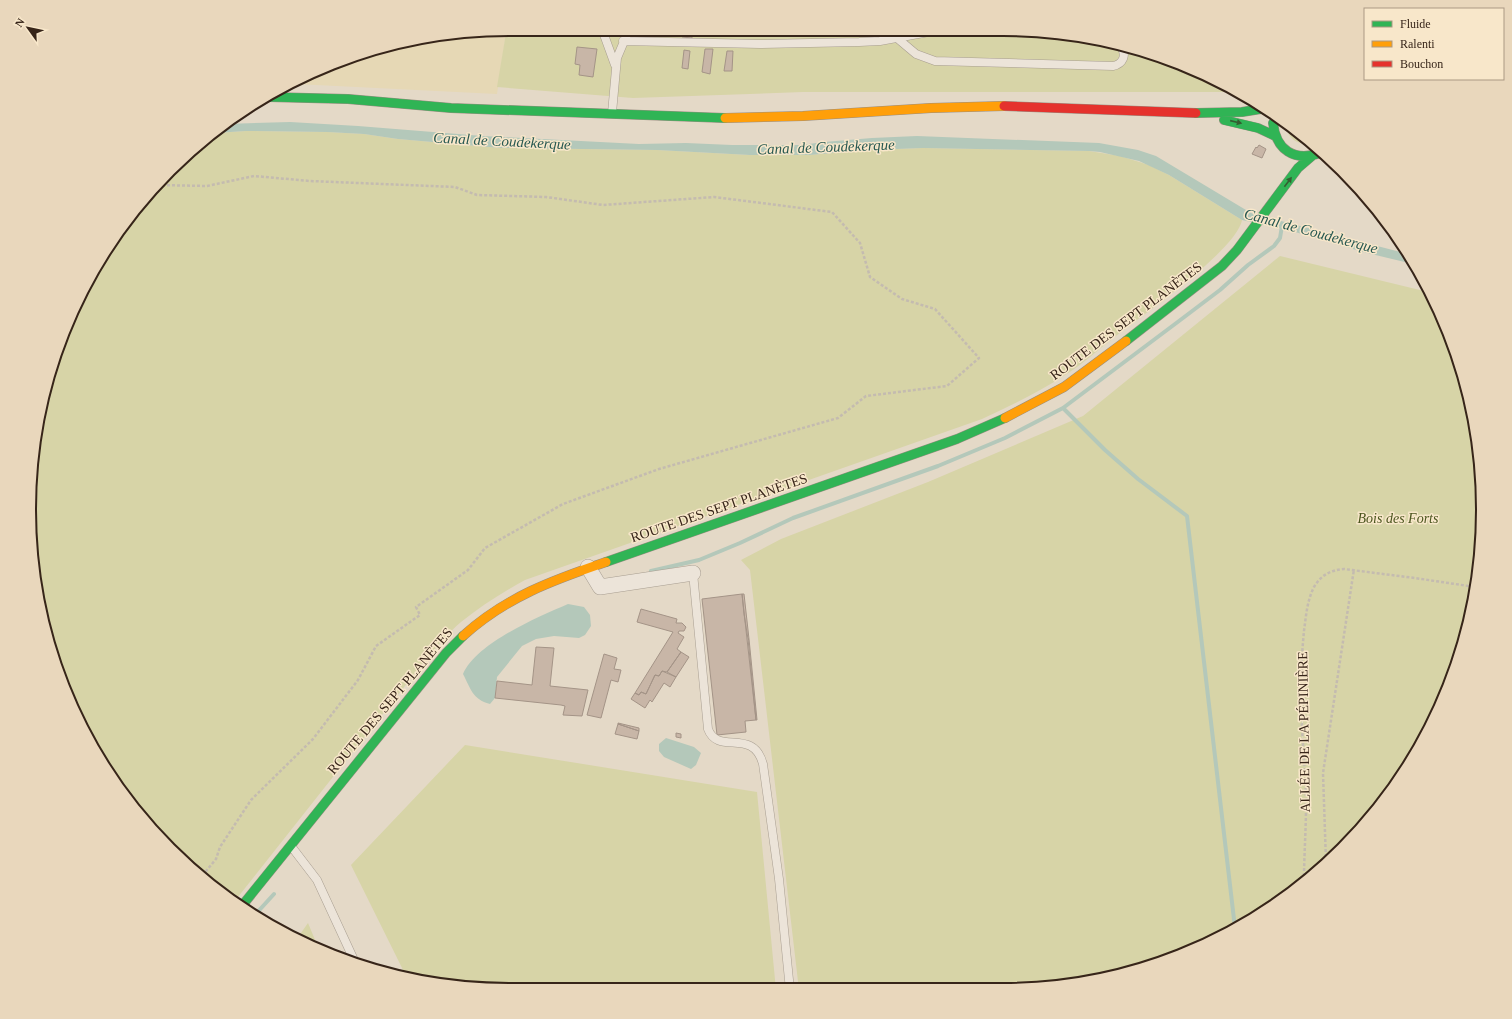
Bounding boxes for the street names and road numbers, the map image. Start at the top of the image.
street label: ROUTE DES SEPT PLANÈTES [1047,258,1205,383]
street label: ROUTE DES SEPT PLANÈTES [628,470,809,545]
street label: ROUTE DES SEPT PLANÈTES [324,624,456,777]
street label: ALLÉE DE LA PÉPINIÈRE [1294,651,1313,813]

